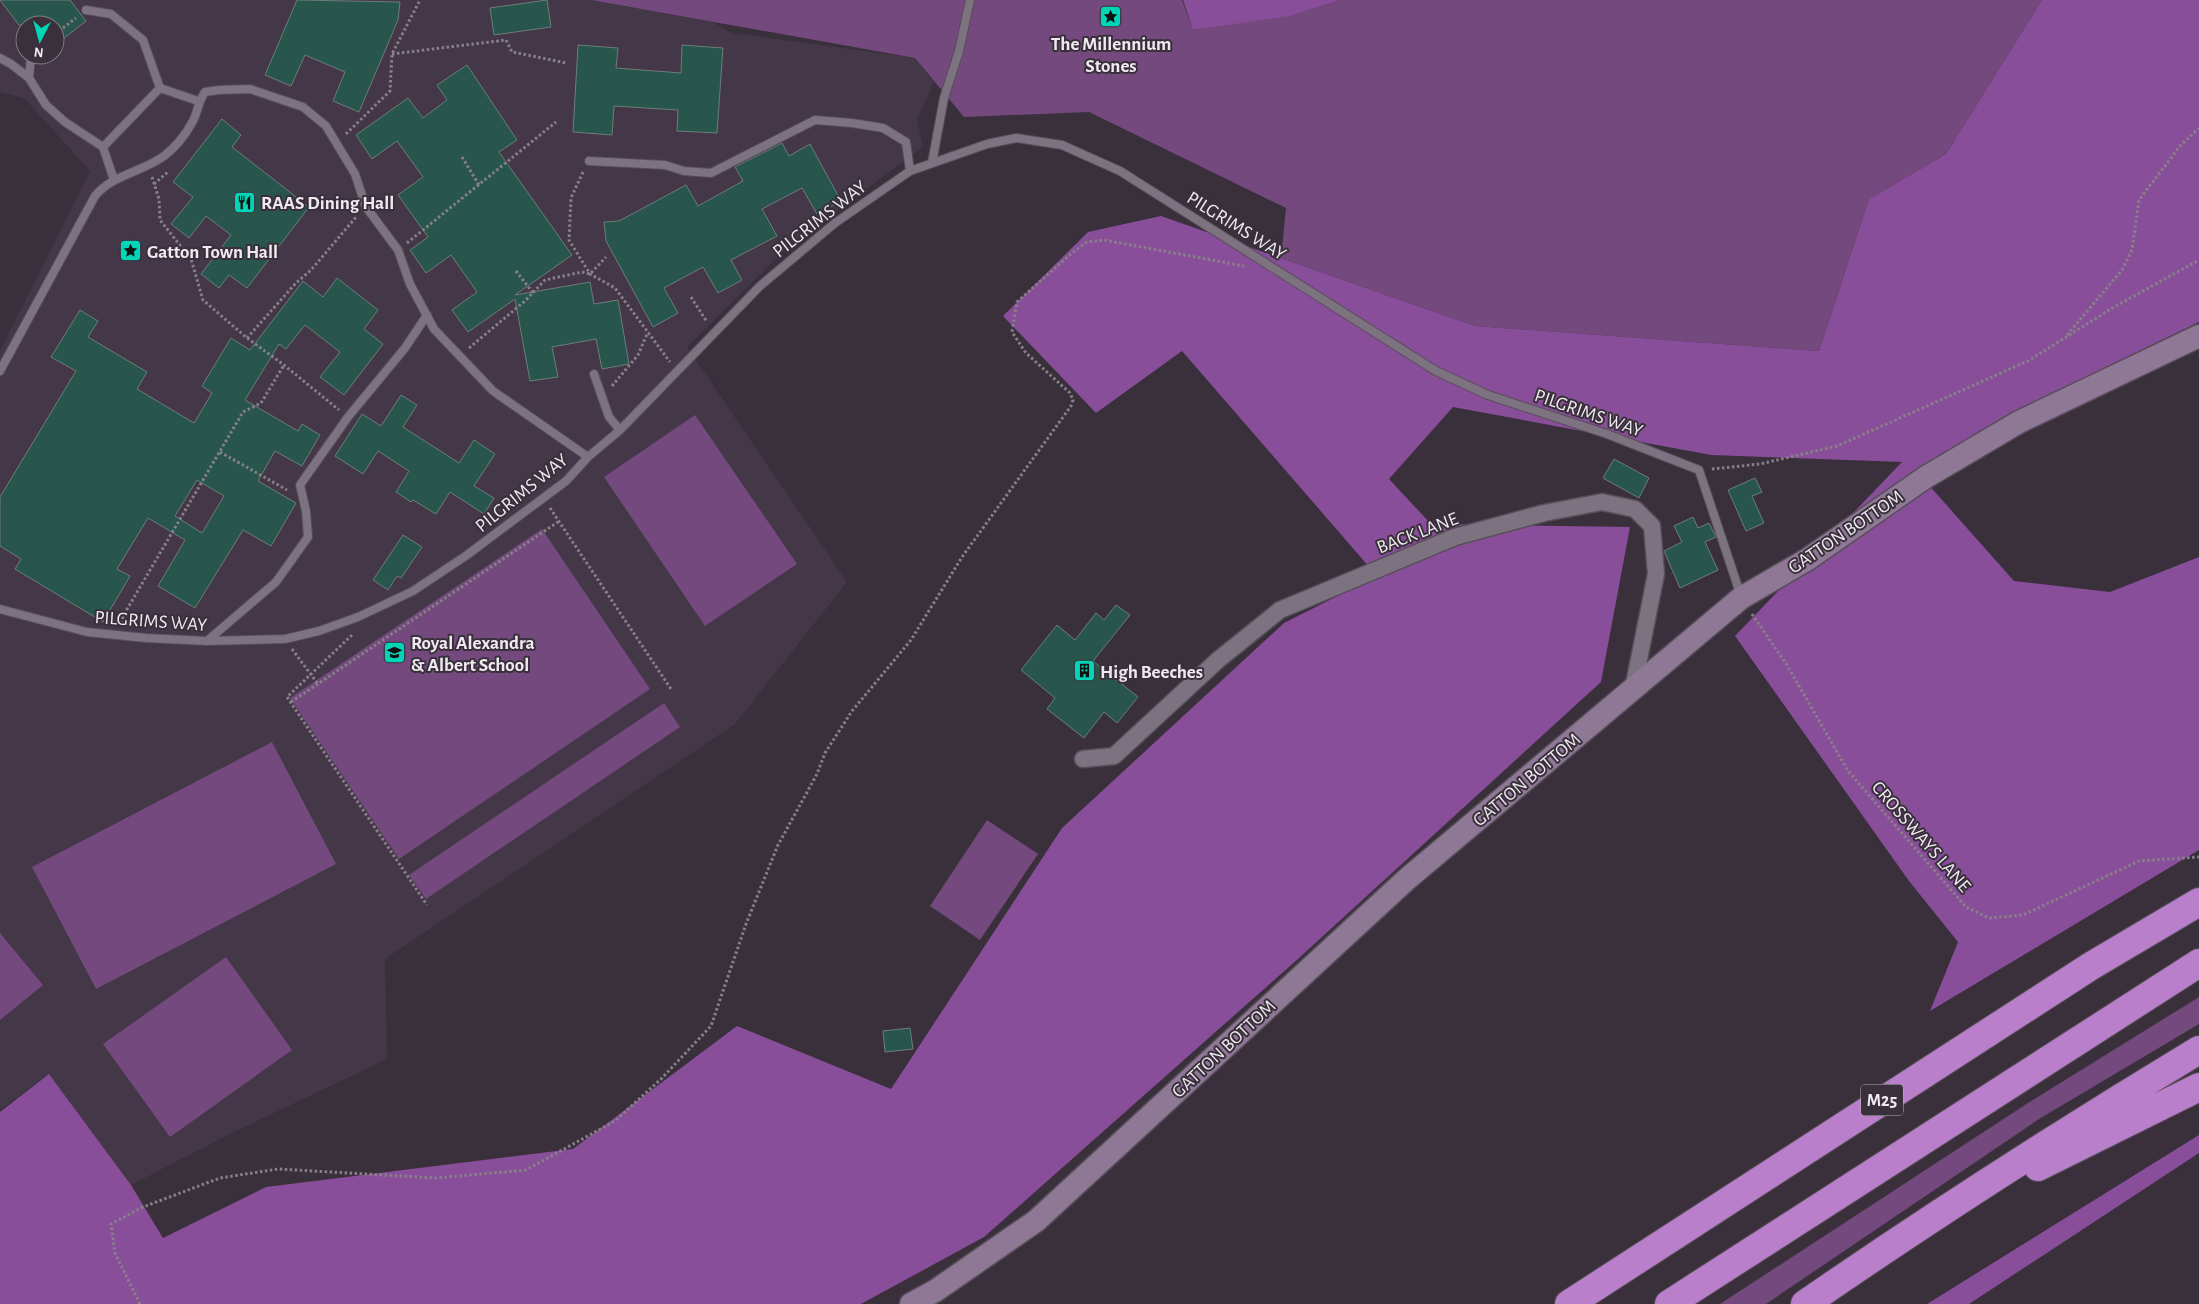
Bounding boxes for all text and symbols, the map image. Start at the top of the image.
place icon: The Millennium Stones [1099,5,1123,29]
north arrow [15,15,65,65]
place label: The Millennium Stones [1051,35,1171,76]
text: N [33,44,44,59]
street label: PILGRIMS WAY [770,177,870,261]
street label: PILGRIMS WAY [1183,188,1289,264]
restaurant icon: RAAS Dining Hall [233,190,257,214]
place label: RAAS Dining Hall [261,194,394,213]
place icon: Gatton Town Hall [119,239,143,263]
place label: Gatton Town Hall [147,243,278,262]
street label: PILGRIMS WAY [1532,386,1645,441]
street label: PILGRIMS WAY [472,450,572,536]
street label: GATTON BOTTOM [1785,487,1907,578]
street label: BACK LANE [1374,509,1461,558]
street label: PILGRIMS WAY [94,608,208,635]
place label: Royal Alexandra & Albert School [411,634,535,675]
school or university icon: Royal Alexandra & Albert School [383,641,407,665]
building icon: High Beeches [1072,659,1096,683]
place label: High Beeches [1100,663,1203,682]
street label: GATTON BOTTOM [1470,730,1584,830]
street label: CROSSWAYS LANE [1868,778,1974,896]
street label: GATTON BOTTOM [1169,997,1279,1102]
road number: M25 [1861,1084,1903,1116]

